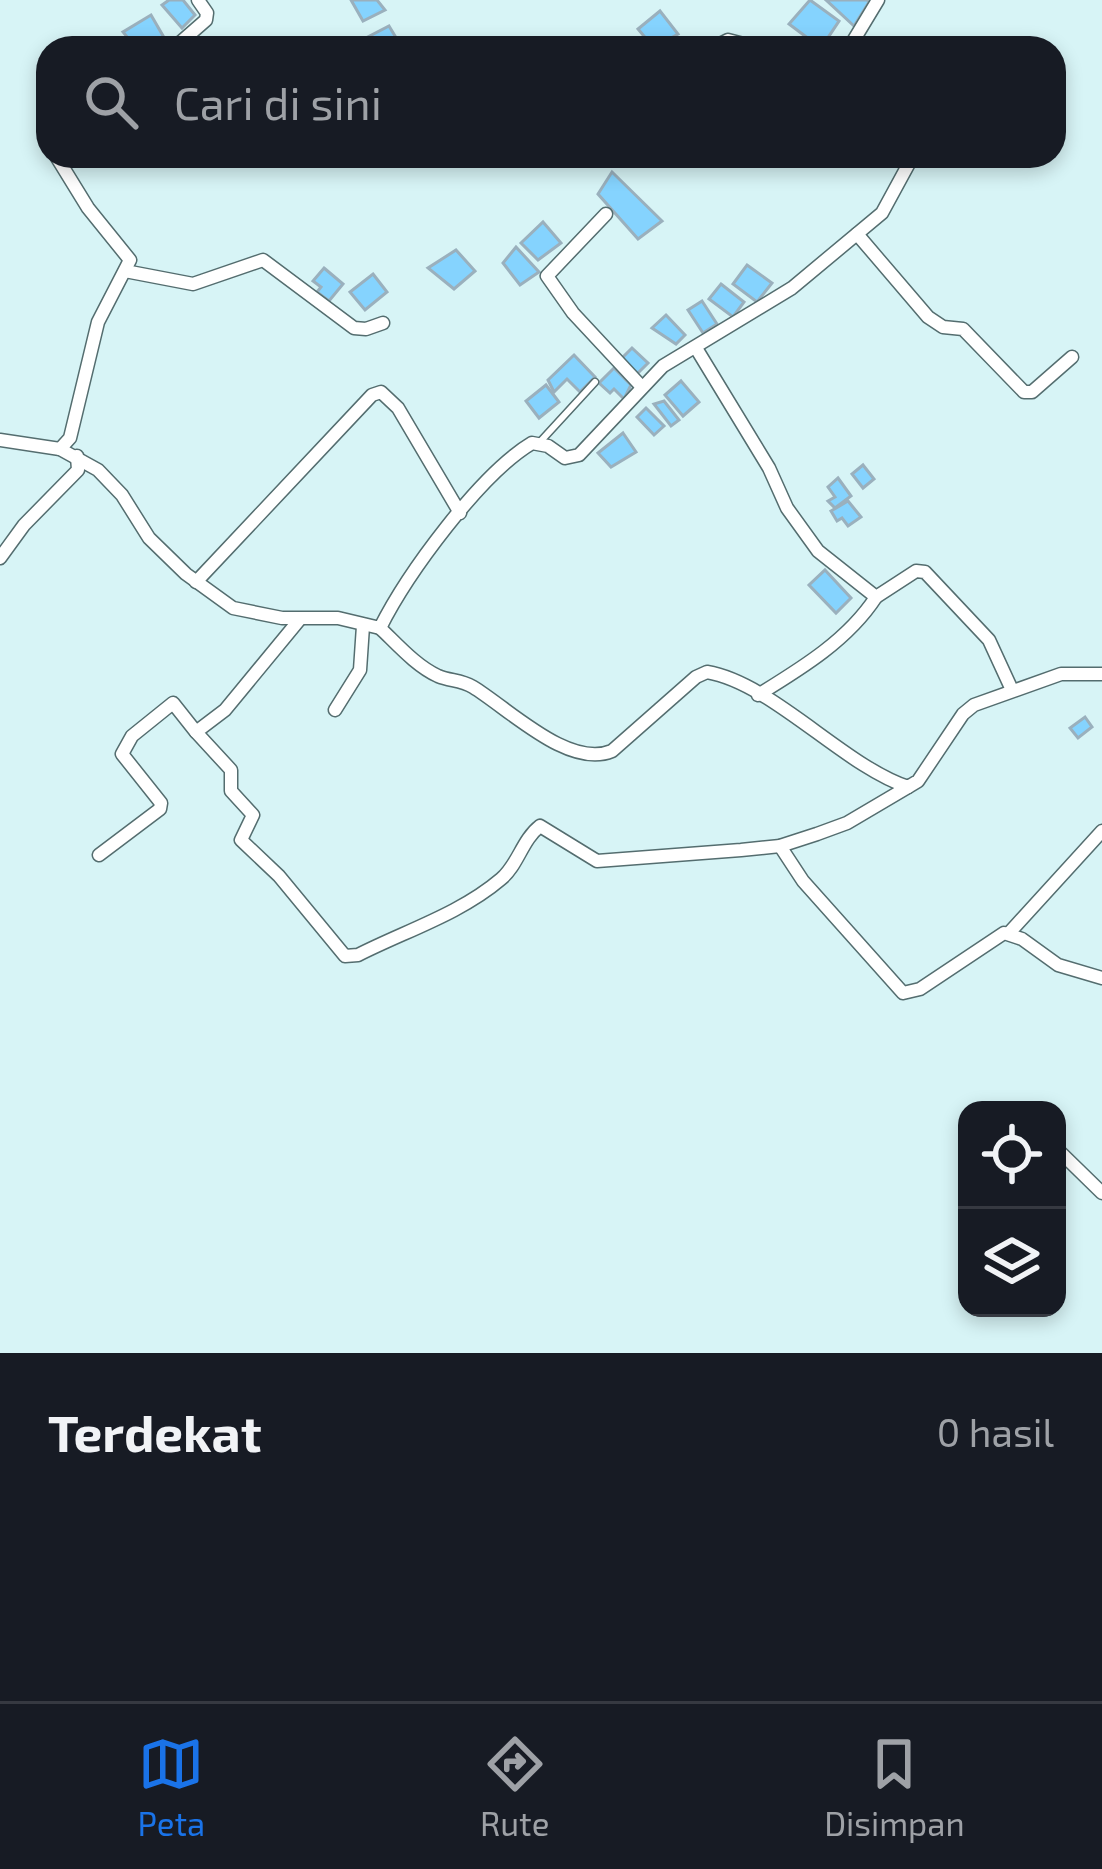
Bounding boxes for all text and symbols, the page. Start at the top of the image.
search box [36,36,1066,168]
icon: search [78,69,144,135]
text: Cari di sini [174,75,382,129]
map controls [958,1101,1066,1317]
button: locate [958,1101,1066,1209]
button: layers [958,1209,1066,1317]
text: Terdekat [48,1401,262,1462]
text: 0 hasil [937,1408,1054,1455]
tab: Peta [137,1731,205,1843]
tab: Rute [480,1731,549,1843]
tab: Disimpan [824,1731,965,1843]

